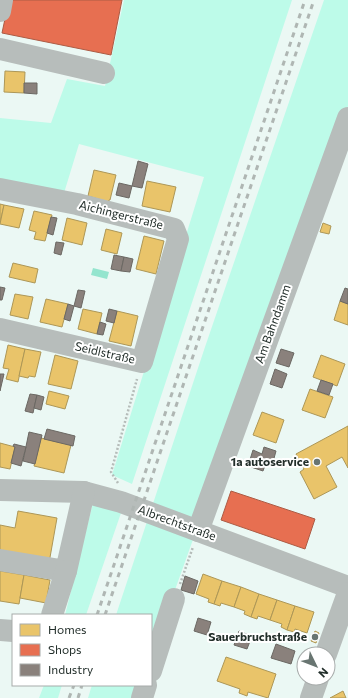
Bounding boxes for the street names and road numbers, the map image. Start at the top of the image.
street label: Aichingerstraße [78,197,165,231]
street label: Am Bahndamm [251,282,293,365]
street label: Seidlstraße [74,338,137,366]
street label: Albrechtstraße [136,501,218,543]

